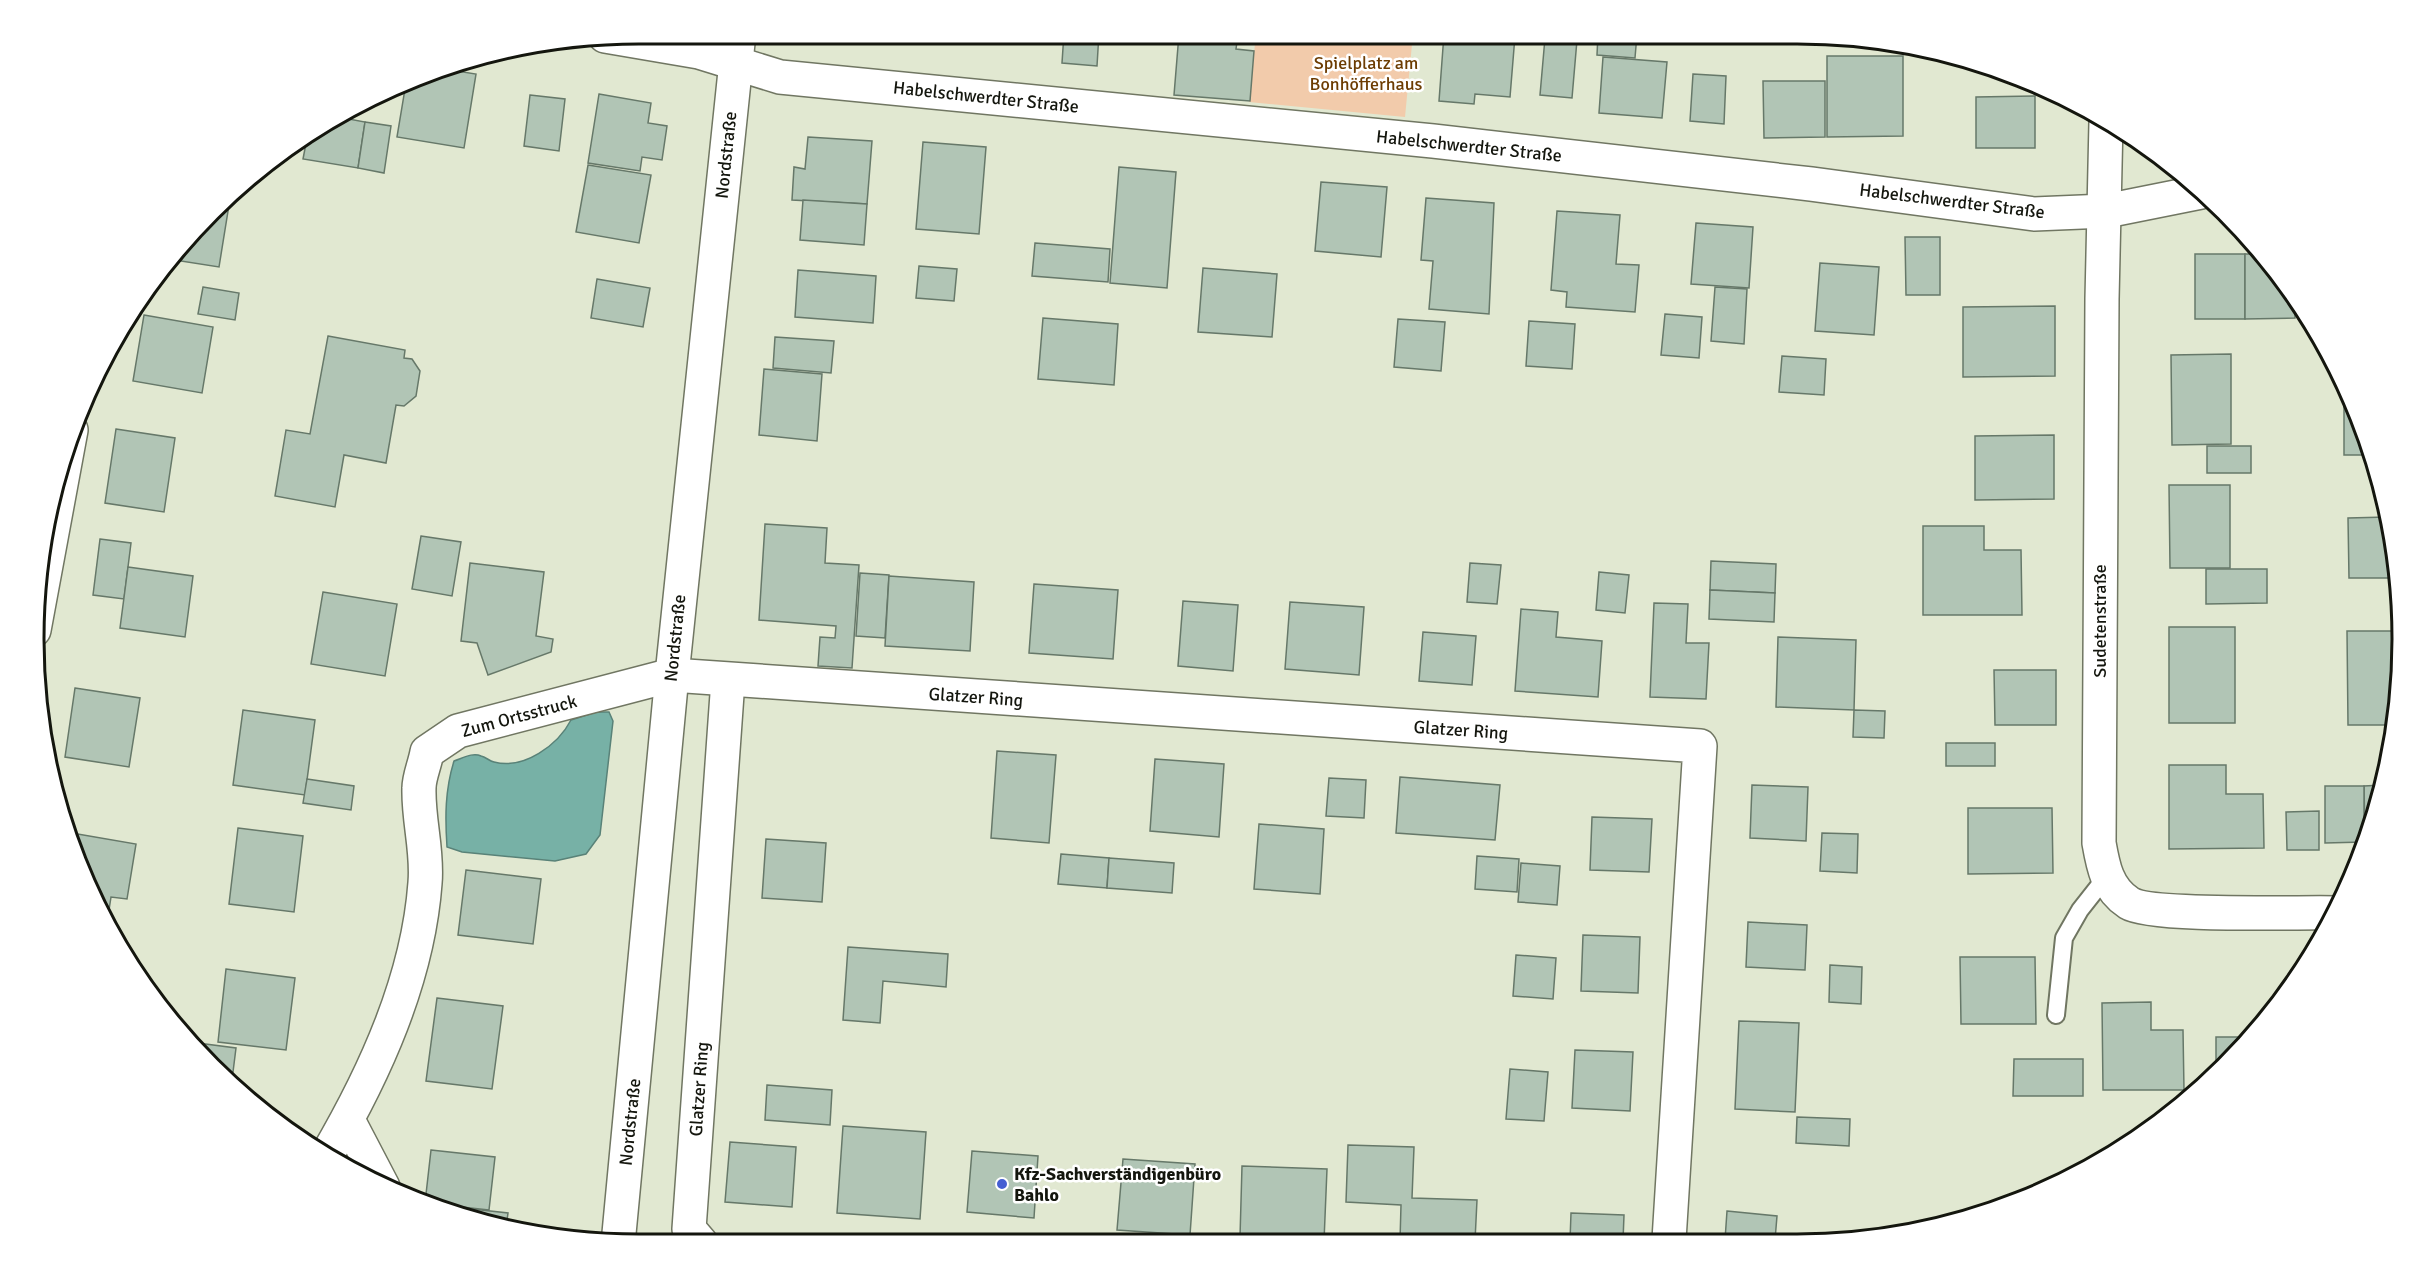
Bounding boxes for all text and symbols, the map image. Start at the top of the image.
park label: Spielplatz am Bonhöfferhaus [1310,52,1422,95]
street label: Habelschwerdter Straße [892,76,1080,118]
street label: Nordstraße [710,110,742,200]
street label: Habelschwerdter Straße [1375,125,1563,167]
street label: Habelschwerdter Straße [1858,179,2046,223]
street label: Sudetenstraße [2089,564,2111,678]
street label: Nordstraße [659,593,691,683]
street label: Glatzer Ring [928,683,1024,711]
street label: Zum Ortsstruck [459,690,579,742]
street label: Glatzer Ring [1413,716,1509,744]
street label: Glatzer Ring [685,1041,713,1137]
street label: Nordstraße [614,1077,646,1167]
place label: Kfz-Sachverständigenbüro Bahlo [1014,1163,1221,1206]
marker: Kfz-Sachverständigenbüro Bahlo [995,1177,1009,1191]

